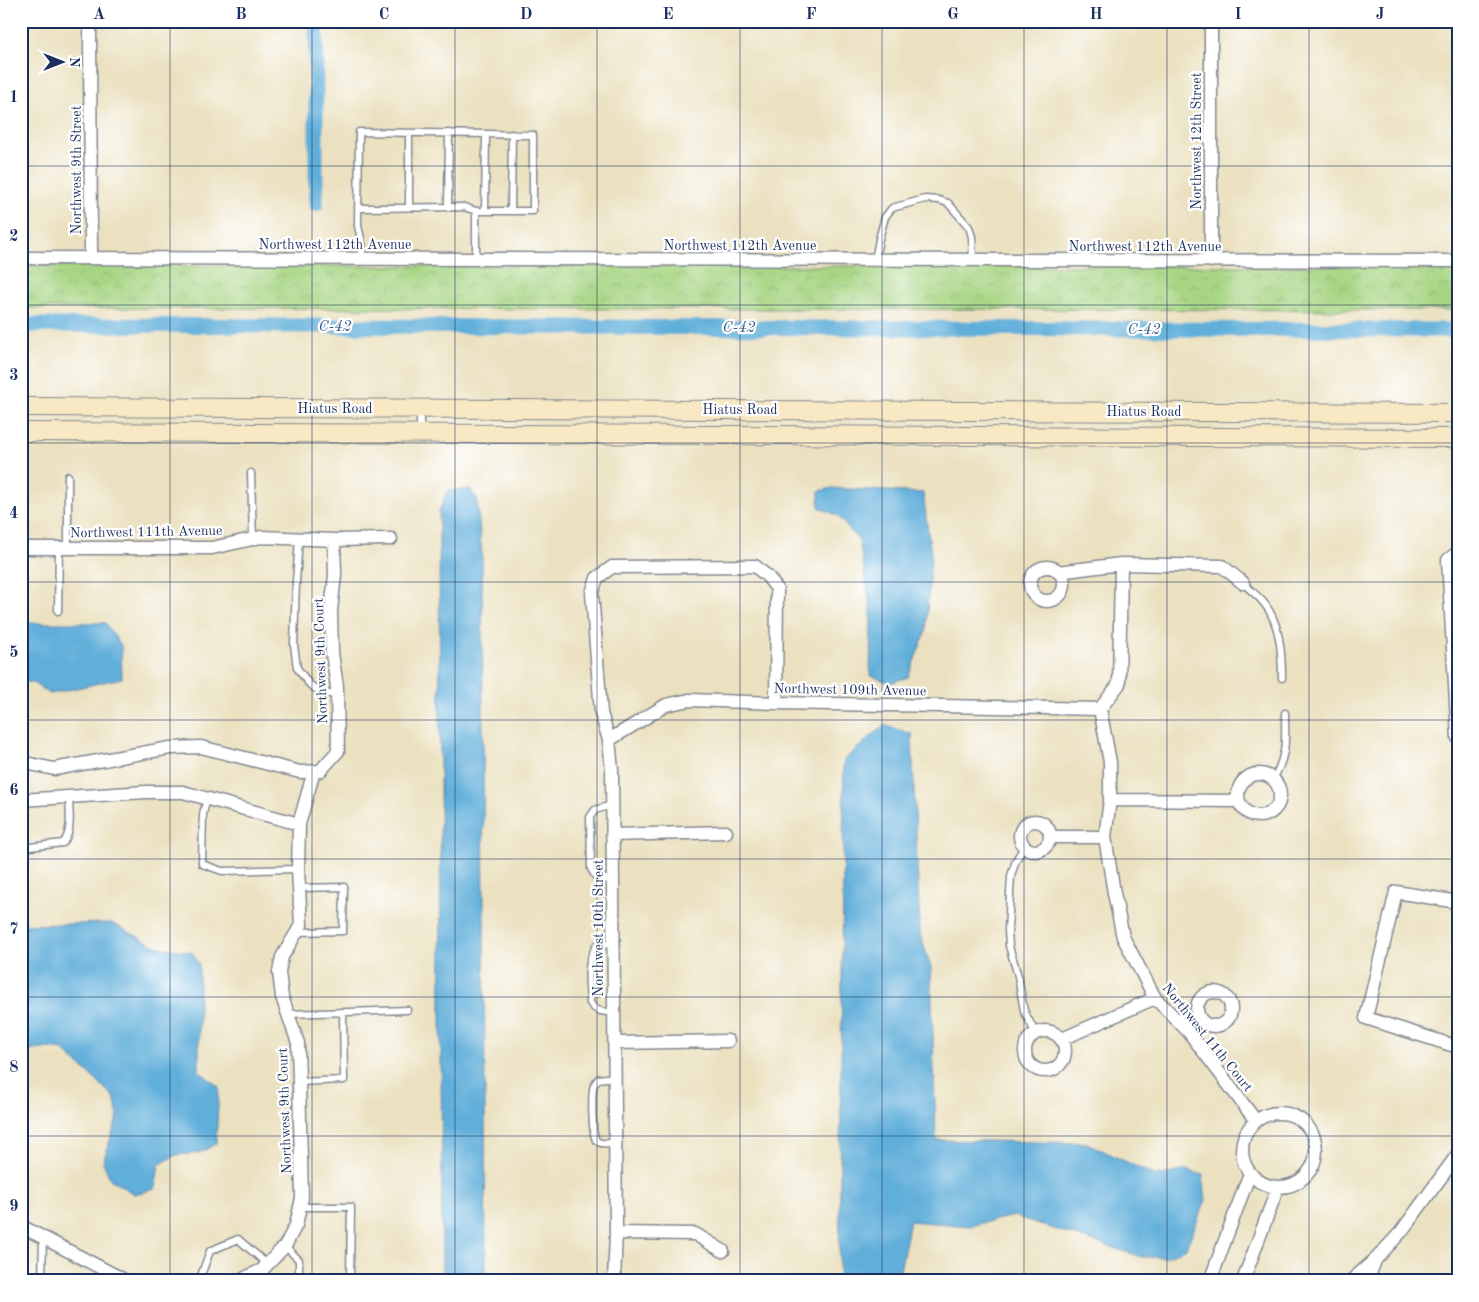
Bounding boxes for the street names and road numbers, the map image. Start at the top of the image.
street label: Northwest 12th Street [1190,72,1204,210]
street label: Northwest 9th Street [70,105,84,235]
street label: Northwest 112th Avenue [259,238,411,252]
street label: Northwest 112th Avenue [664,239,816,253]
street label: Northwest 112th Avenue [1069,240,1221,254]
street label: Hiatus Road [297,402,373,416]
street label: Hiatus Road [702,403,778,417]
street label: Hiatus Road [1106,405,1182,419]
street label: Northwest 111th Avenue [70,524,223,540]
street label: Northwest 9th Court [312,597,330,724]
street label: Northwest 109th Avenue [773,682,926,698]
street label: Northwest 10th Street [592,859,606,997]
street label: Northwest 11th Court [1159,981,1255,1094]
street label: Northwest 9th Court [276,1047,294,1174]

